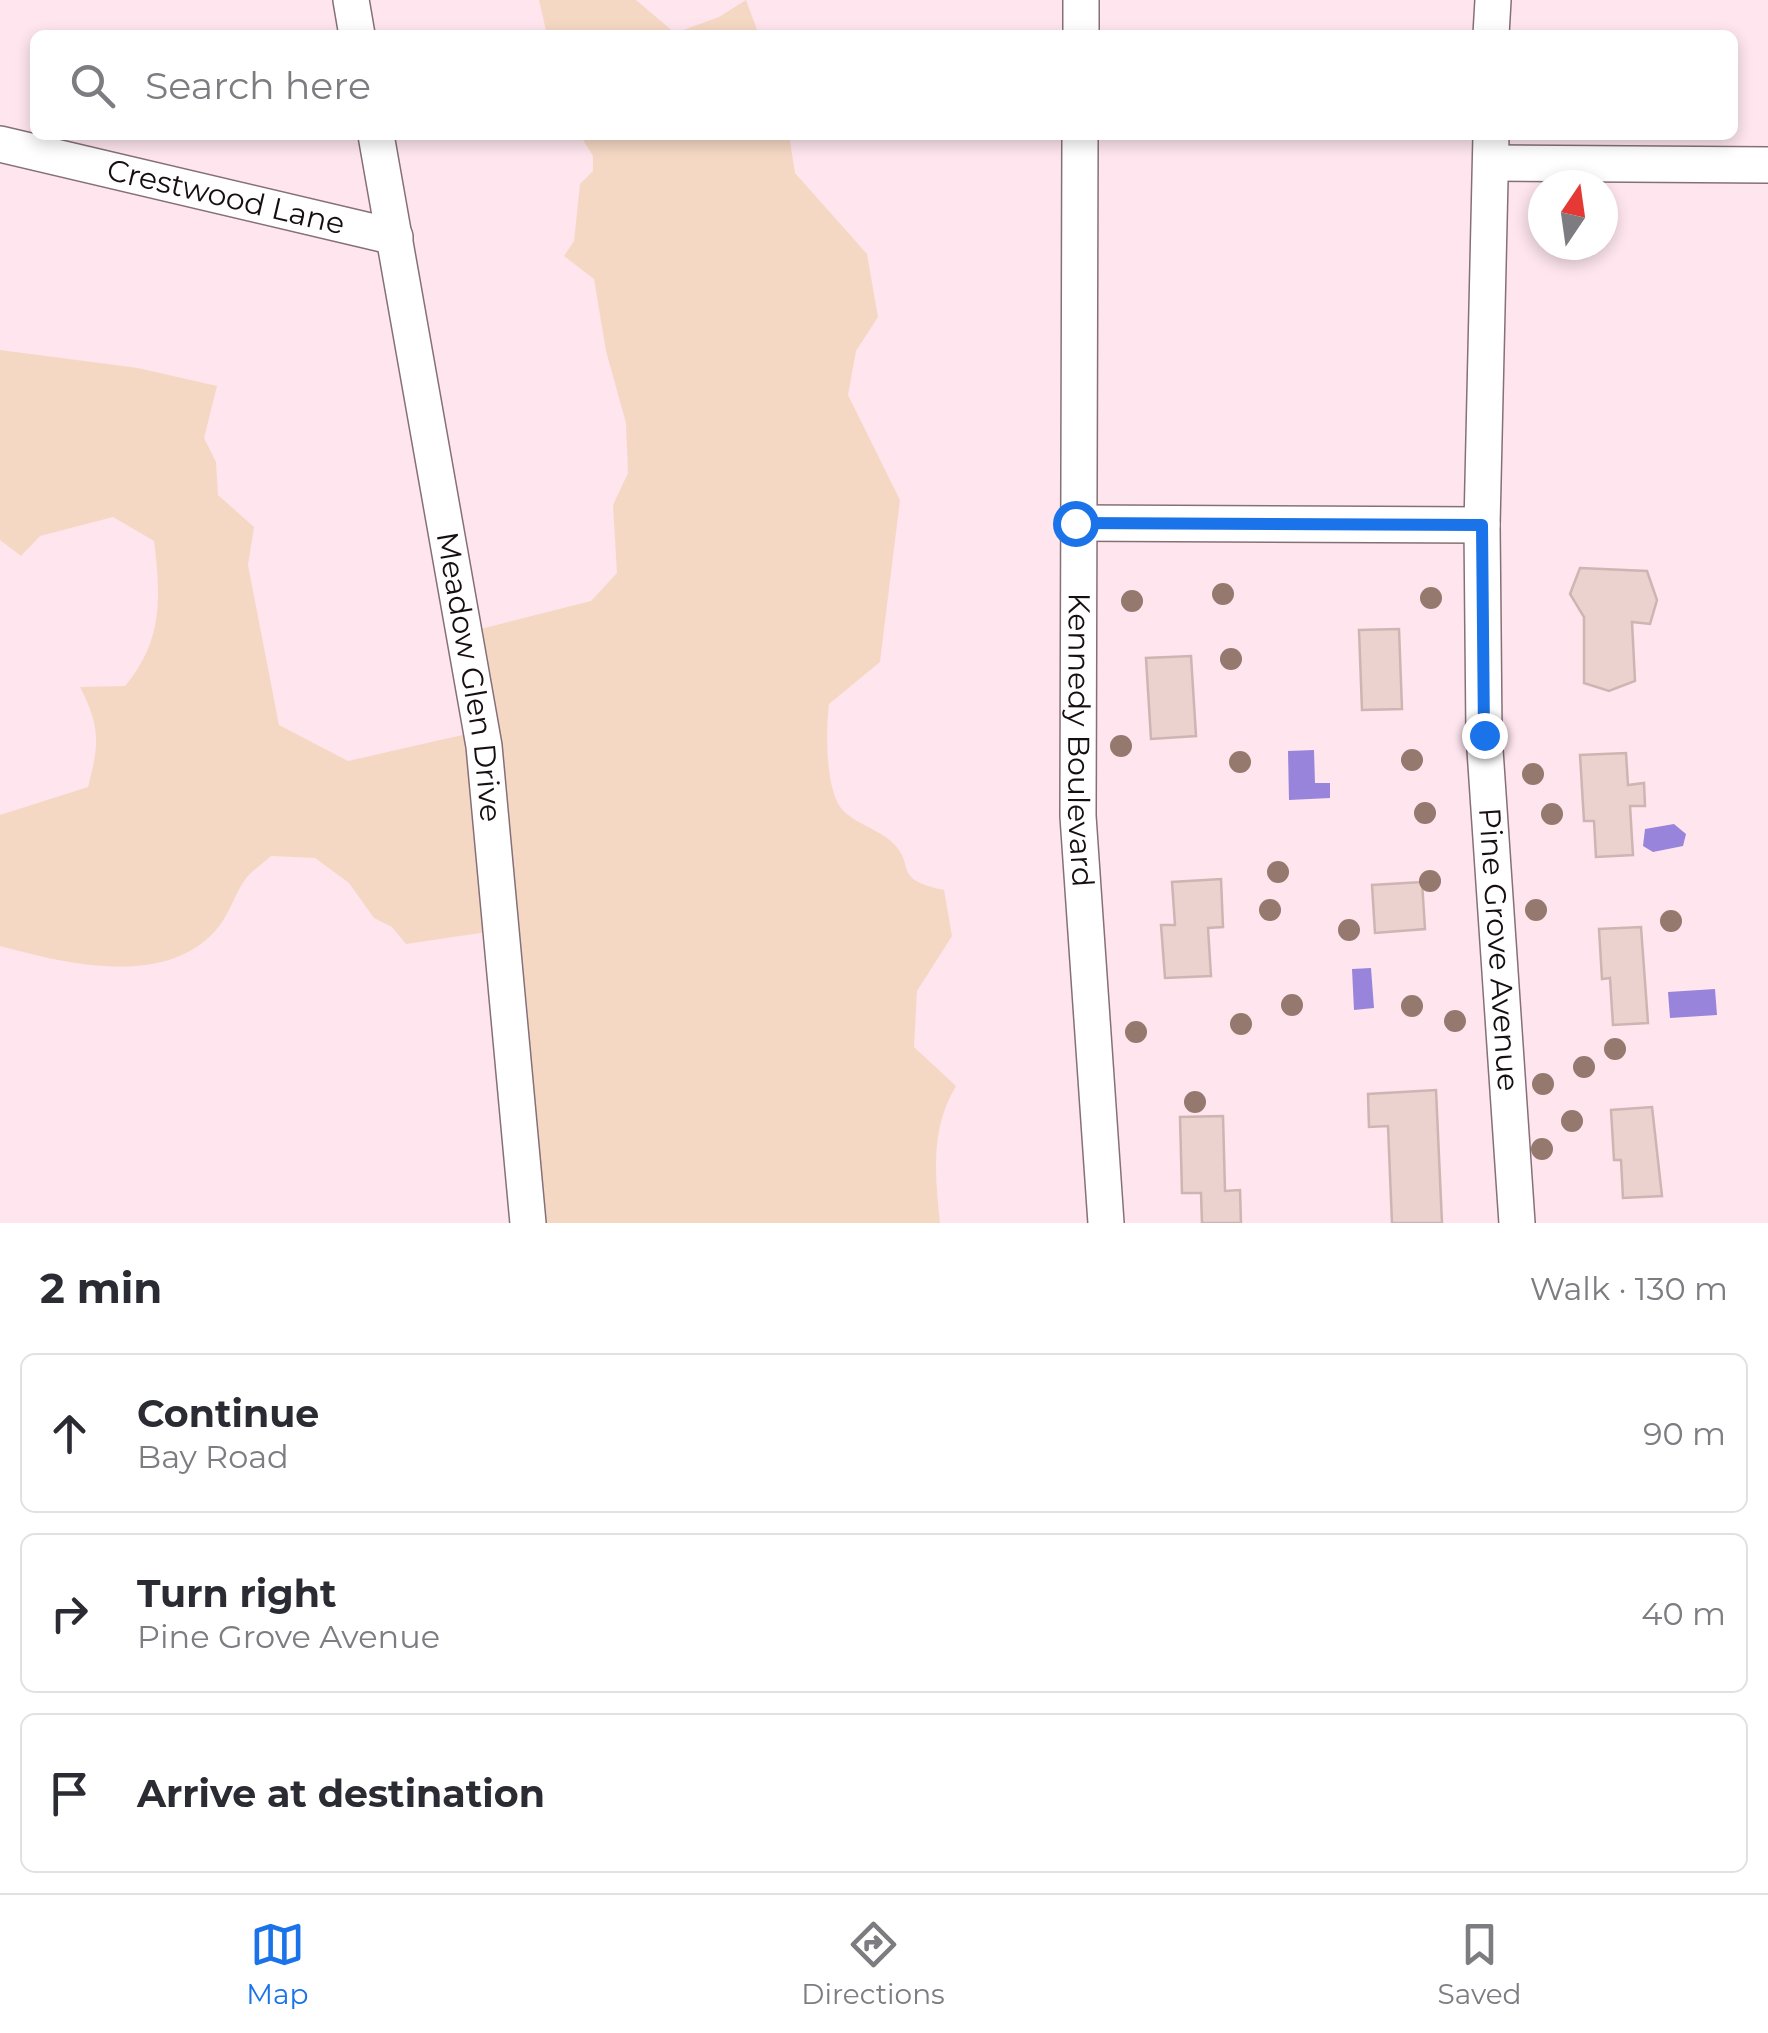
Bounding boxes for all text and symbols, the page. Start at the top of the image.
search box [30,30,1738,140]
icon: search [65,58,120,113]
text: Search here [145,62,371,109]
street label: Crestwood Lane [103,151,349,243]
north arrow [1528,170,1618,260]
route start [1053,501,1099,547]
street label: Meadow Glen Drive [428,529,510,823]
street label: Kennedy Boulevard [1060,593,1102,888]
route end [1462,713,1508,759]
street label: Pine Grove Avenue [1471,806,1527,1092]
text: 2 min [40,1262,162,1314]
text: Walk · 130 m [1530,1269,1728,1308]
text: Continue [137,1390,319,1437]
icon: ahead [42,1406,97,1461]
text: 90 m [1643,1414,1726,1453]
text: Bay Road [137,1437,289,1476]
text: Turn right [137,1570,336,1617]
icon: right [42,1586,97,1641]
text: 40 m [1641,1594,1726,1633]
text: Pine Grove Avenue [137,1617,440,1656]
icon: arrive [42,1766,97,1821]
text: Arrive at destination [137,1770,545,1817]
tab: Map [246,1917,309,2011]
tab: Directions [801,1917,945,2011]
tab: Saved [1437,1917,1522,2011]

